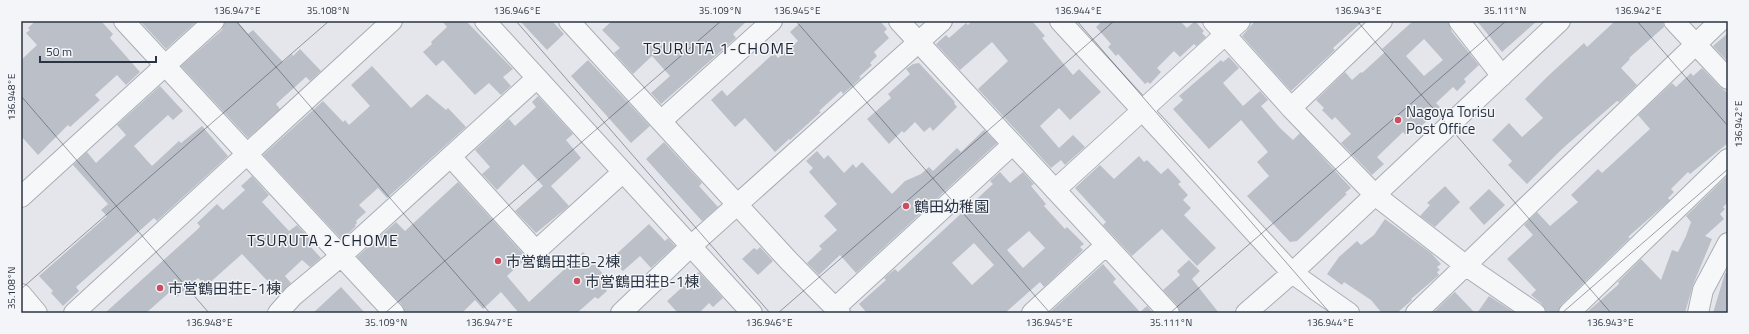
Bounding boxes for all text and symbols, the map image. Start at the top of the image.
text: 136.947°E [214,3,261,18]
text: 35.108°N [307,3,349,18]
text: 136.946°E [494,3,541,18]
text: 35.109°N [699,3,741,18]
text: 136.945°E [774,3,821,18]
text: 136.944°E [1055,3,1102,18]
text: 136.943°E [1335,3,1382,18]
text: 35.111°N [1484,3,1526,18]
text: 136.942°E [1615,3,1662,18]
district label: TSURUTA 1-CHOME [643,36,795,60]
scale bar [40,38,156,64]
text: 50 m [46,42,72,61]
text: 136.948°E [4,73,19,120]
place label: Nagoya Torisu Post Office [1406,100,1495,140]
text: 136.942°E [1731,100,1746,147]
marker: Nagoya Torisu Post Office [1393,115,1403,125]
place label: 鶴田幼稚園 [914,195,989,218]
marker: 鶴田幼稚園 [901,201,911,211]
district label: TSURUTA 2-CHOME [247,228,399,252]
place label: 市営鶴田荘B-2棟 [506,250,620,273]
marker: 市営鶴田荘B-2棟 [493,256,503,266]
text: 35.108°N [4,267,19,309]
place label: 市営鶴田荘B-1棟 [585,270,699,293]
marker: 市営鶴田荘B-1棟 [572,276,582,286]
place label: 市営鶴田荘E-1棟 [168,277,281,300]
marker: 市営鶴田荘E-1棟 [155,283,165,293]
text: 136.948°E [186,315,233,330]
text: 35.109°N [365,315,407,330]
text: 136.947°E [466,315,513,330]
text: 136.946°E [746,315,793,330]
text: 136.945°E [1026,315,1073,330]
text: 35.111°N [1150,315,1192,330]
text: 136.944°E [1307,315,1354,330]
text: 136.943°E [1587,315,1634,330]

